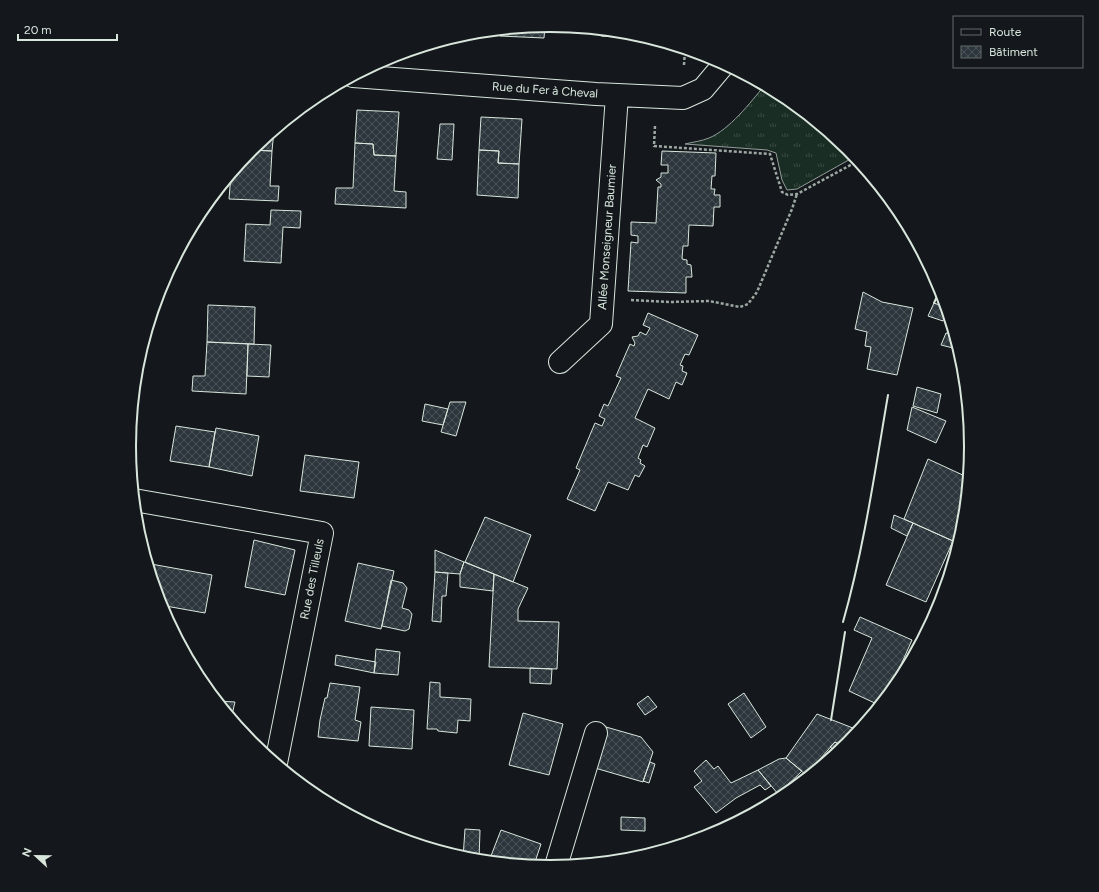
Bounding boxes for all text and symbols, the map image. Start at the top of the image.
scale bar [18,16,117,42]
legend [953,16,1083,68]
text: 20 m [24,23,52,37]
text: Route [989,25,1022,39]
text: Bâtiment [989,45,1038,59]
street label: Rue du Fer à Cheval [492,79,598,101]
street label: Allée Monseigneur Baumier [595,164,619,310]
street label: Rue des Tilleuls [297,537,327,621]
north arrow [16,836,56,876]
text: N [20,846,35,859]

